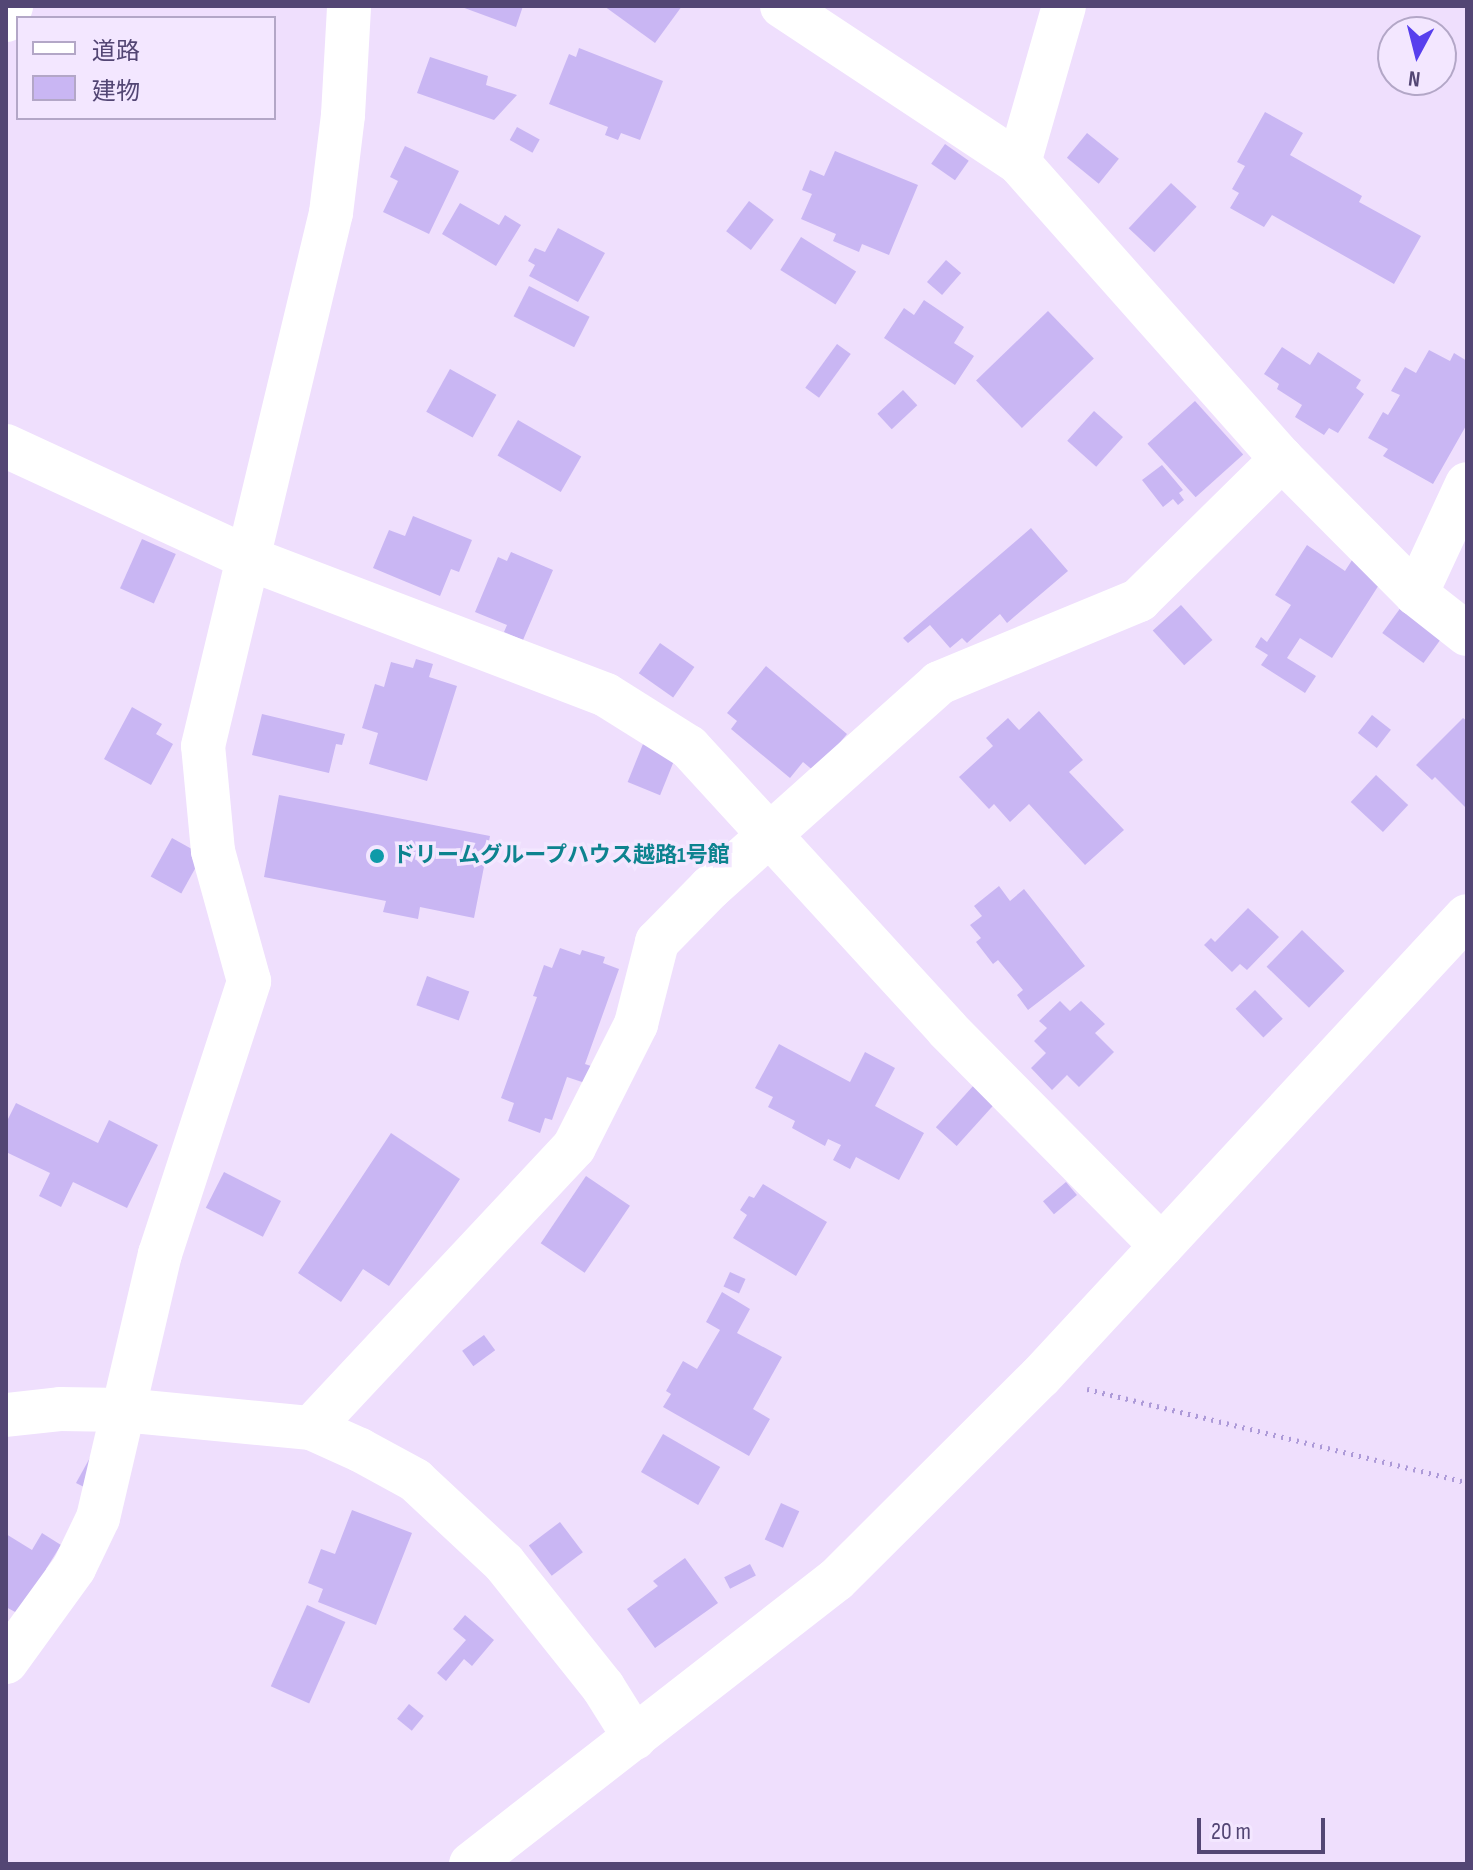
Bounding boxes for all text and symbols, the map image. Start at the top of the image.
legend [16,16,276,120]
north arrow [1377,16,1457,96]
text: 道路 [92,37,140,66]
text: N [1407,64,1422,92]
text: 建物 [92,77,140,106]
place label: ドリームグループハウス越路1号館 [393,843,732,869]
marker: ドリームグループハウス越路1号館 [368,847,386,865]
scale bar [1201,1802,1329,1852]
text: 20 m [1211,1817,1251,1846]

